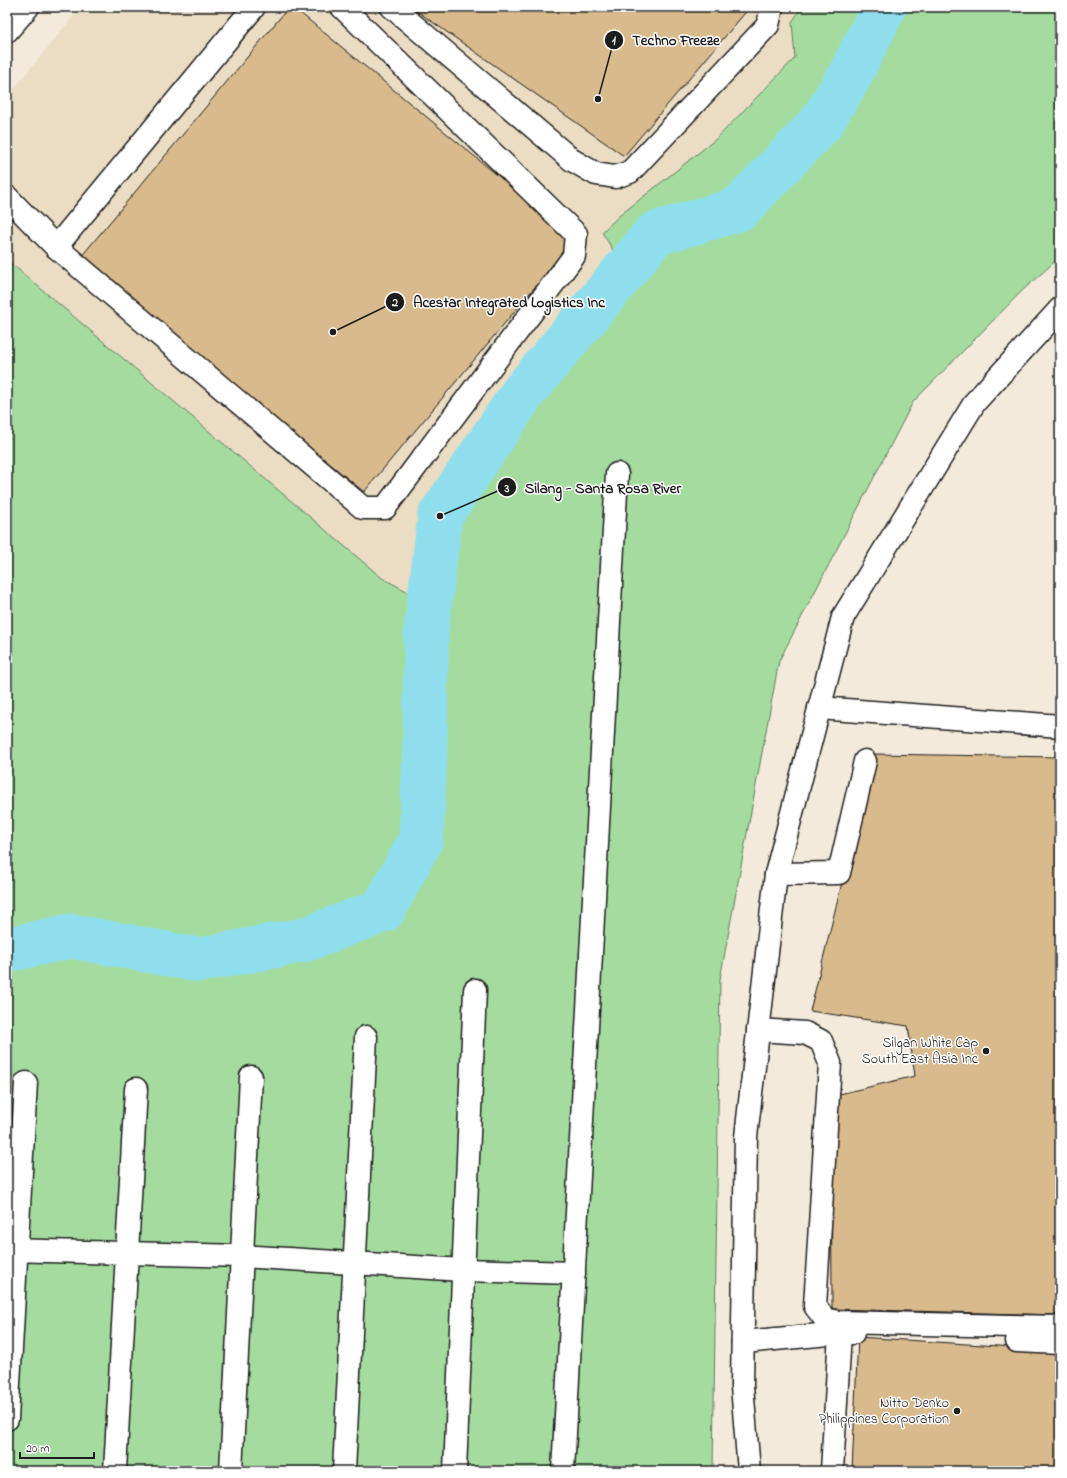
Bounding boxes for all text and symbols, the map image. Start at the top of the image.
callout: Techno Freeze [604,26,728,53]
text: Techno Freeze [632,30,721,52]
text: 1 [612,32,616,50]
callout: Acestar Integrated Logistics Inc [385,288,613,315]
text: Acestar Integrated Logistics Inc [413,292,605,316]
text: 2 [391,294,398,312]
callout: Silang - Santa Rosa River [497,474,689,501]
text: Silang - Santa Rosa River [525,478,682,502]
text: 3 [504,480,510,498]
place label: Silgan White Cap South East Asia Inc [862,1033,979,1070]
marker: Silgan White Cap South East Asia Inc [981,1046,991,1056]
place label: Nitto Denko Philippines Corporation [819,1393,949,1430]
marker: Nitto Denko Philippines Corporation [952,1406,962,1416]
scale bar [20,1434,94,1460]
text: 20 m [26,1440,49,1458]

